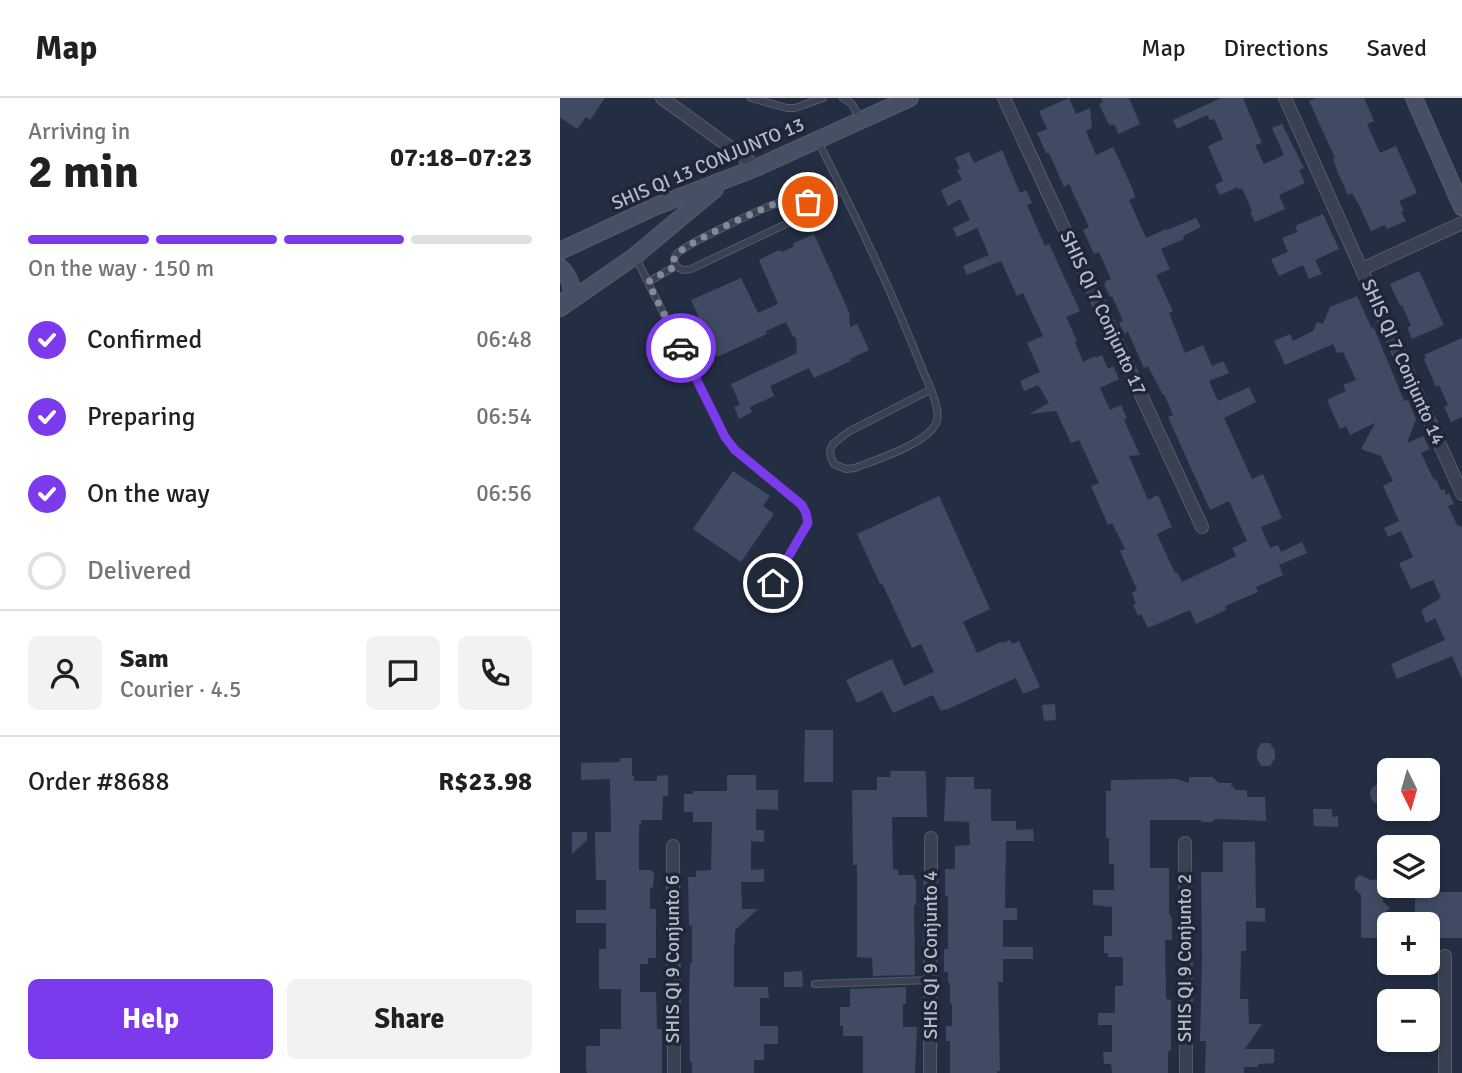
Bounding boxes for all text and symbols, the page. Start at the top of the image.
text: Map [35,28,97,69]
text: Map [1141,33,1186,63]
text: Directions [1224,33,1329,63]
text: Saved [1367,33,1427,63]
street label: SHIS QI 13 CONJUNTO 13 [608,112,808,216]
text: Arriving in [28,117,130,146]
text: 07:18–07:23 [390,142,532,174]
text: 2 min [28,144,139,200]
pin [778,172,838,232]
icon: bag [789,183,827,221]
street label: SHIS QI 7 Conjunto 17 [1054,227,1152,399]
text: On the way · 150 m [28,254,214,283]
street label: SHIS QI 7 Conjunto 14 [1356,275,1450,449]
courier [646,313,716,383]
icon: check [28,321,66,359]
text: Confirmed [87,324,202,356]
text: 06:48 [476,325,532,354]
icon: car [662,329,700,367]
icon: check [28,398,66,436]
text: Preparing [87,401,195,433]
text: 06:54 [476,402,532,431]
icon: check [28,475,66,513]
text: On the way [87,478,210,510]
text: 06:56 [476,479,532,508]
pin [743,553,803,613]
text: Delivered [87,555,192,587]
icon: home [754,564,792,602]
button: person [28,636,102,710]
button: chat [366,636,440,710]
button: phone [458,636,532,710]
text: Sam [120,643,169,675]
text: Courier · 4.5 [120,675,241,704]
north arrow [1377,758,1440,821]
map controls [1377,758,1440,1052]
text: Order #8688 [28,766,169,798]
text: R$23.98 [438,766,532,798]
button: layers [1377,835,1440,898]
street label: SHIS QI 9 Conjunto 4 [919,871,943,1039]
street label: SHIS QI 9 Conjunto 2 [1173,874,1197,1042]
street label: SHIS QI 9 Conjunto 6 [661,875,685,1043]
button: + [1377,912,1440,975]
button: Help [28,979,273,1059]
button: Share [287,979,532,1059]
button: − [1377,989,1440,1052]

